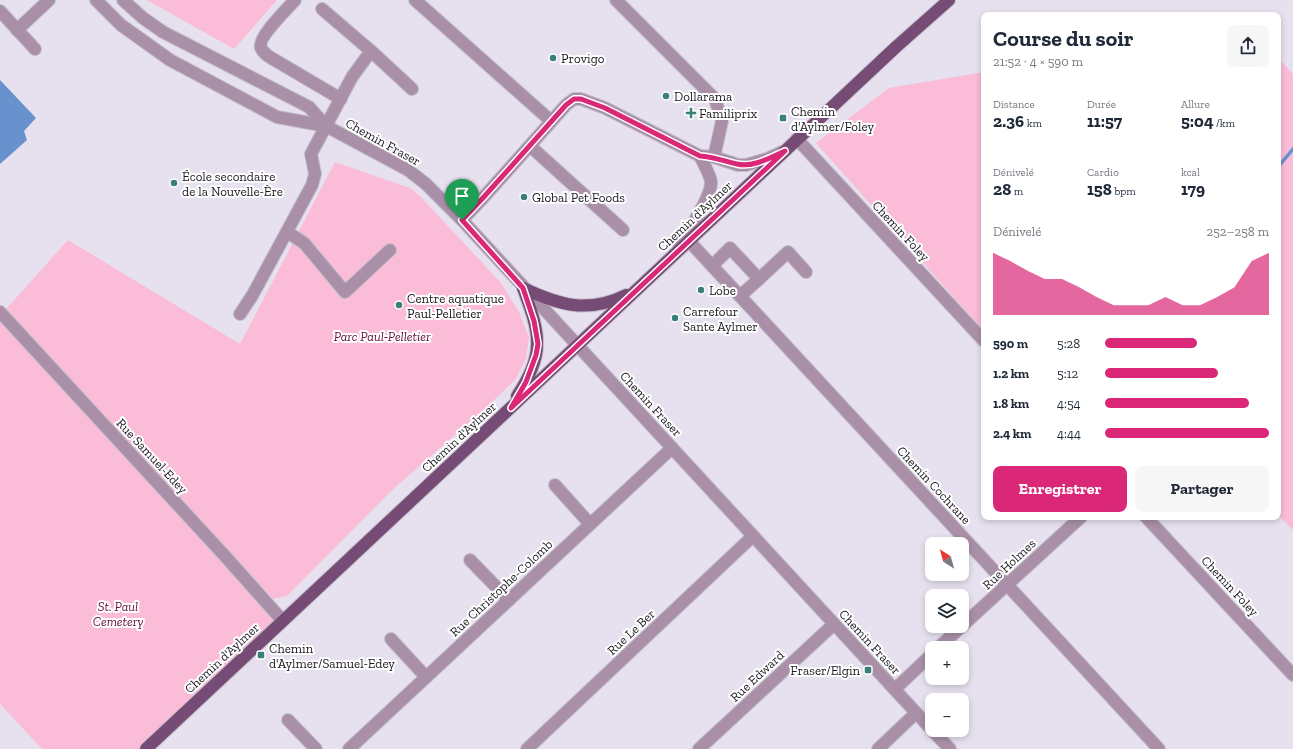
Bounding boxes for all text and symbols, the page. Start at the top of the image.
text: Course du soir [993,25,1134,52]
button: share [1227,25,1269,67]
place label: Provigo [561,51,605,66]
marker: Provigo [548,53,558,63]
text: 21:52 · 4 × 590 m [993,54,1083,69]
place label: Dollarama [674,89,733,104]
marker: Dollarama [661,91,671,101]
text: Distance [993,98,1035,111]
text: Durée [1087,98,1116,111]
text: Allure [1181,98,1210,111]
place label: Chemin d'Aylmer/Foley [791,104,874,134]
place label: Familiprix [699,106,758,121]
marker: Familiprix [686,108,696,118]
text: 2.36 [993,111,1024,131]
text: 11:57 [1087,111,1122,131]
text: 5:04 [1181,111,1214,131]
marker: Chemin d'Aylmer/Foley [778,113,788,123]
street label: Chemin Fraser [343,115,423,169]
text: km [1024,117,1042,130]
text: /km [1214,117,1235,130]
text: Dénivelé [993,166,1034,179]
text: Cardio [1087,166,1119,179]
text: kcal [1181,166,1200,179]
place label: École secondaire de la Nouvelle-Ère [182,169,283,199]
marker: École secondaire de la Nouvelle-Ère [169,178,179,188]
street label: Chemin d'Aylmer [655,178,735,254]
pin [445,179,479,220]
text: 28 [993,179,1011,199]
text: 158 [1087,179,1112,199]
text: 179 [1181,179,1205,199]
icon: arrive [451,185,473,207]
text: m [1011,185,1023,198]
text: bpm [1112,185,1136,198]
place label: Global Pet Foods [532,190,625,205]
marker: Global Pet Foods [519,192,529,202]
street label: Chemin Foley [869,198,933,264]
text: Dénivelé [993,224,1041,239]
text: 252–258 m [1207,224,1269,239]
place label: Lobe [709,283,736,298]
marker: Lobe [696,285,706,295]
place label: Centre aquatique Paul-Pelletier [407,291,504,321]
marker: Centre aquatique Paul-Pelletier [394,300,404,310]
place label: Carrefour Sante Aylmer [683,304,758,334]
marker: Carrefour Sante Aylmer [670,313,680,323]
park label: Parc Paul-Pelletier [334,329,431,344]
text: 590 m [993,336,1028,351]
text: 5:28 [1057,336,1080,351]
text: 1.2 km [993,366,1029,381]
text: 5:12 [1057,366,1078,381]
street label: Chemin Fraser [617,368,685,440]
text: 1.8 km [993,396,1029,411]
text: 4:54 [1057,396,1081,411]
street label: Chemin d'Aylmer [419,399,499,475]
street label: Rue Samuel-Edey [113,415,191,497]
text: 2.4 km [993,426,1031,441]
text: 4:44 [1057,426,1081,441]
street label: Chemin Cochrane [894,443,974,527]
button: Enregistrer [993,466,1127,512]
button: Partager [1135,466,1269,512]
street label: Rue Holmes [979,535,1039,592]
street label: Rue Christophe-Colomb [447,537,555,639]
north arrow [925,537,969,581]
map controls [925,537,969,737]
street label: Chemin Foley [1198,553,1262,619]
button: layers [925,589,969,633]
park label: St. Paul Cemetery [93,599,143,629]
street label: Rue Le Ber [604,606,658,658]
street label: Chemin Fraser [836,606,904,678]
street label: Chemin d'Aylmer [182,620,262,696]
place label: Chemin d'Aylmer/Samuel-Edey [269,641,395,671]
button: + [925,641,969,685]
street label: Rue Edward [727,647,787,705]
marker: Chemin d'Aylmer/Samuel-Edey [256,650,266,660]
place label: Fraser/Elgin [790,663,861,678]
marker: Fraser/Elgin [863,665,873,675]
button: − [925,693,969,737]

